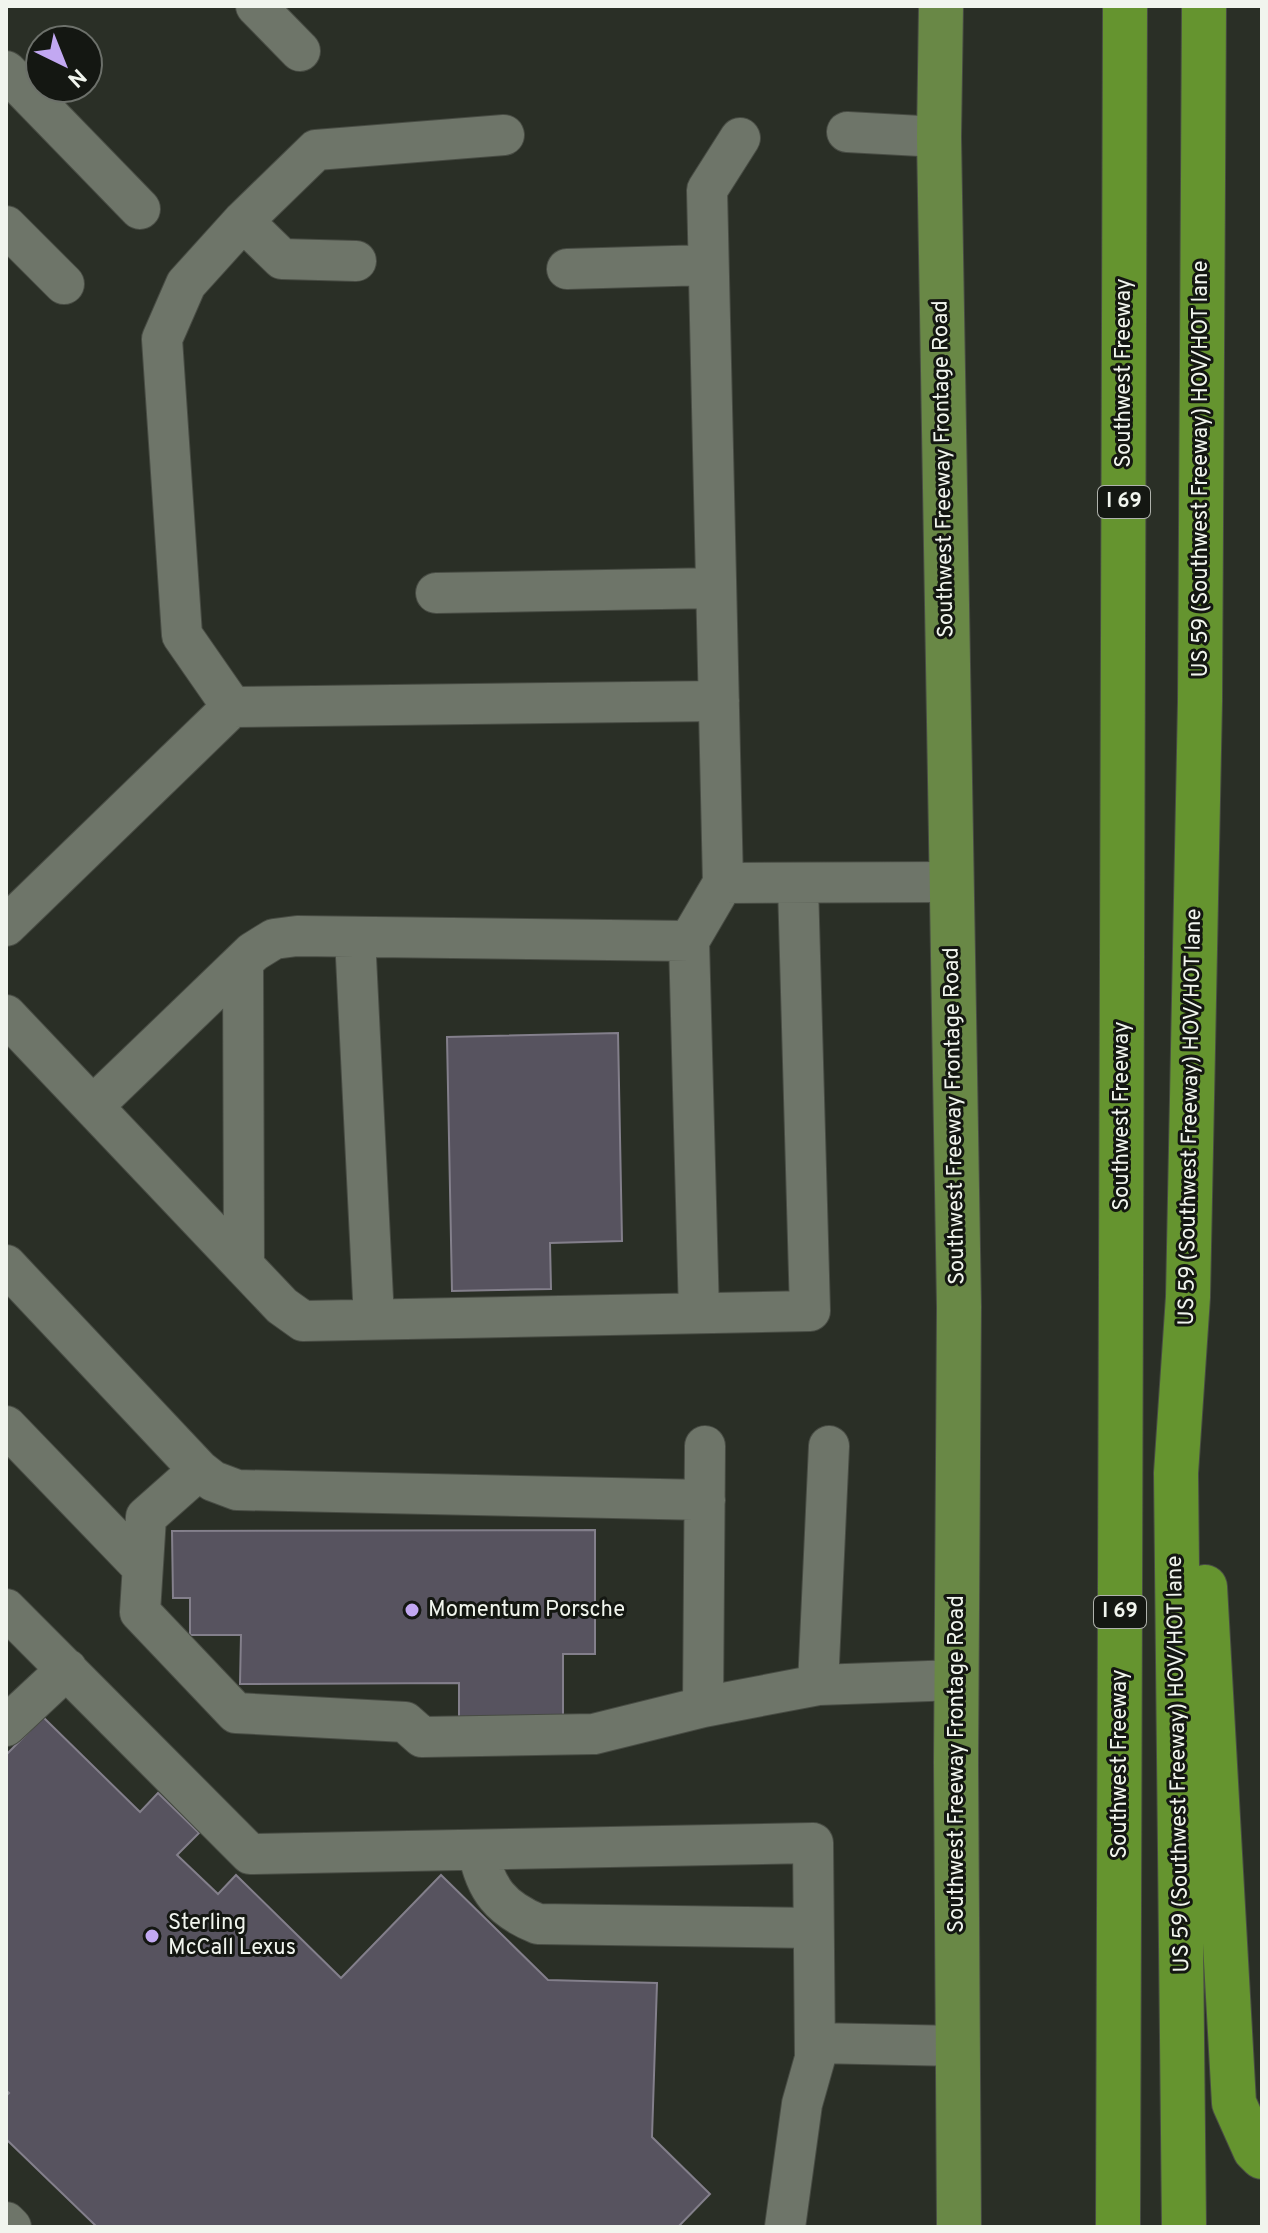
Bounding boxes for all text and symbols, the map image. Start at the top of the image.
north arrow [24,24,104,104]
text: N [61,62,91,92]
street label: US 59 (Southwest Freeway) HOV/HOT lane [1188,260,1215,678]
street label: Southwest Freeway [1111,278,1138,468]
street label: Southwest Freeway Frontage Road [928,300,960,638]
road number: I 69 [1098,486,1150,518]
street label: US 59 (Southwest Freeway) HOV/HOT lane [1174,908,1208,1326]
street label: Southwest Freeway Frontage Road [939,947,971,1285]
street label: Southwest Freeway [1109,1021,1136,1211]
street label: US 59 (Southwest Freeway) HOV/HOT lane [1162,1555,1196,1973]
street label: Southwest Freeway Frontage Road [944,1595,971,1933]
road number: I 69 [1094,1596,1146,1628]
place label: Momentum Porsche [428,1597,625,1624]
marker: Momentum Porsche [403,1601,421,1619]
street label: Southwest Freeway [1107,1669,1134,1859]
place label: Sterling McCall Lexus [168,1910,296,1962]
marker: Sterling McCall Lexus [143,1927,161,1945]

